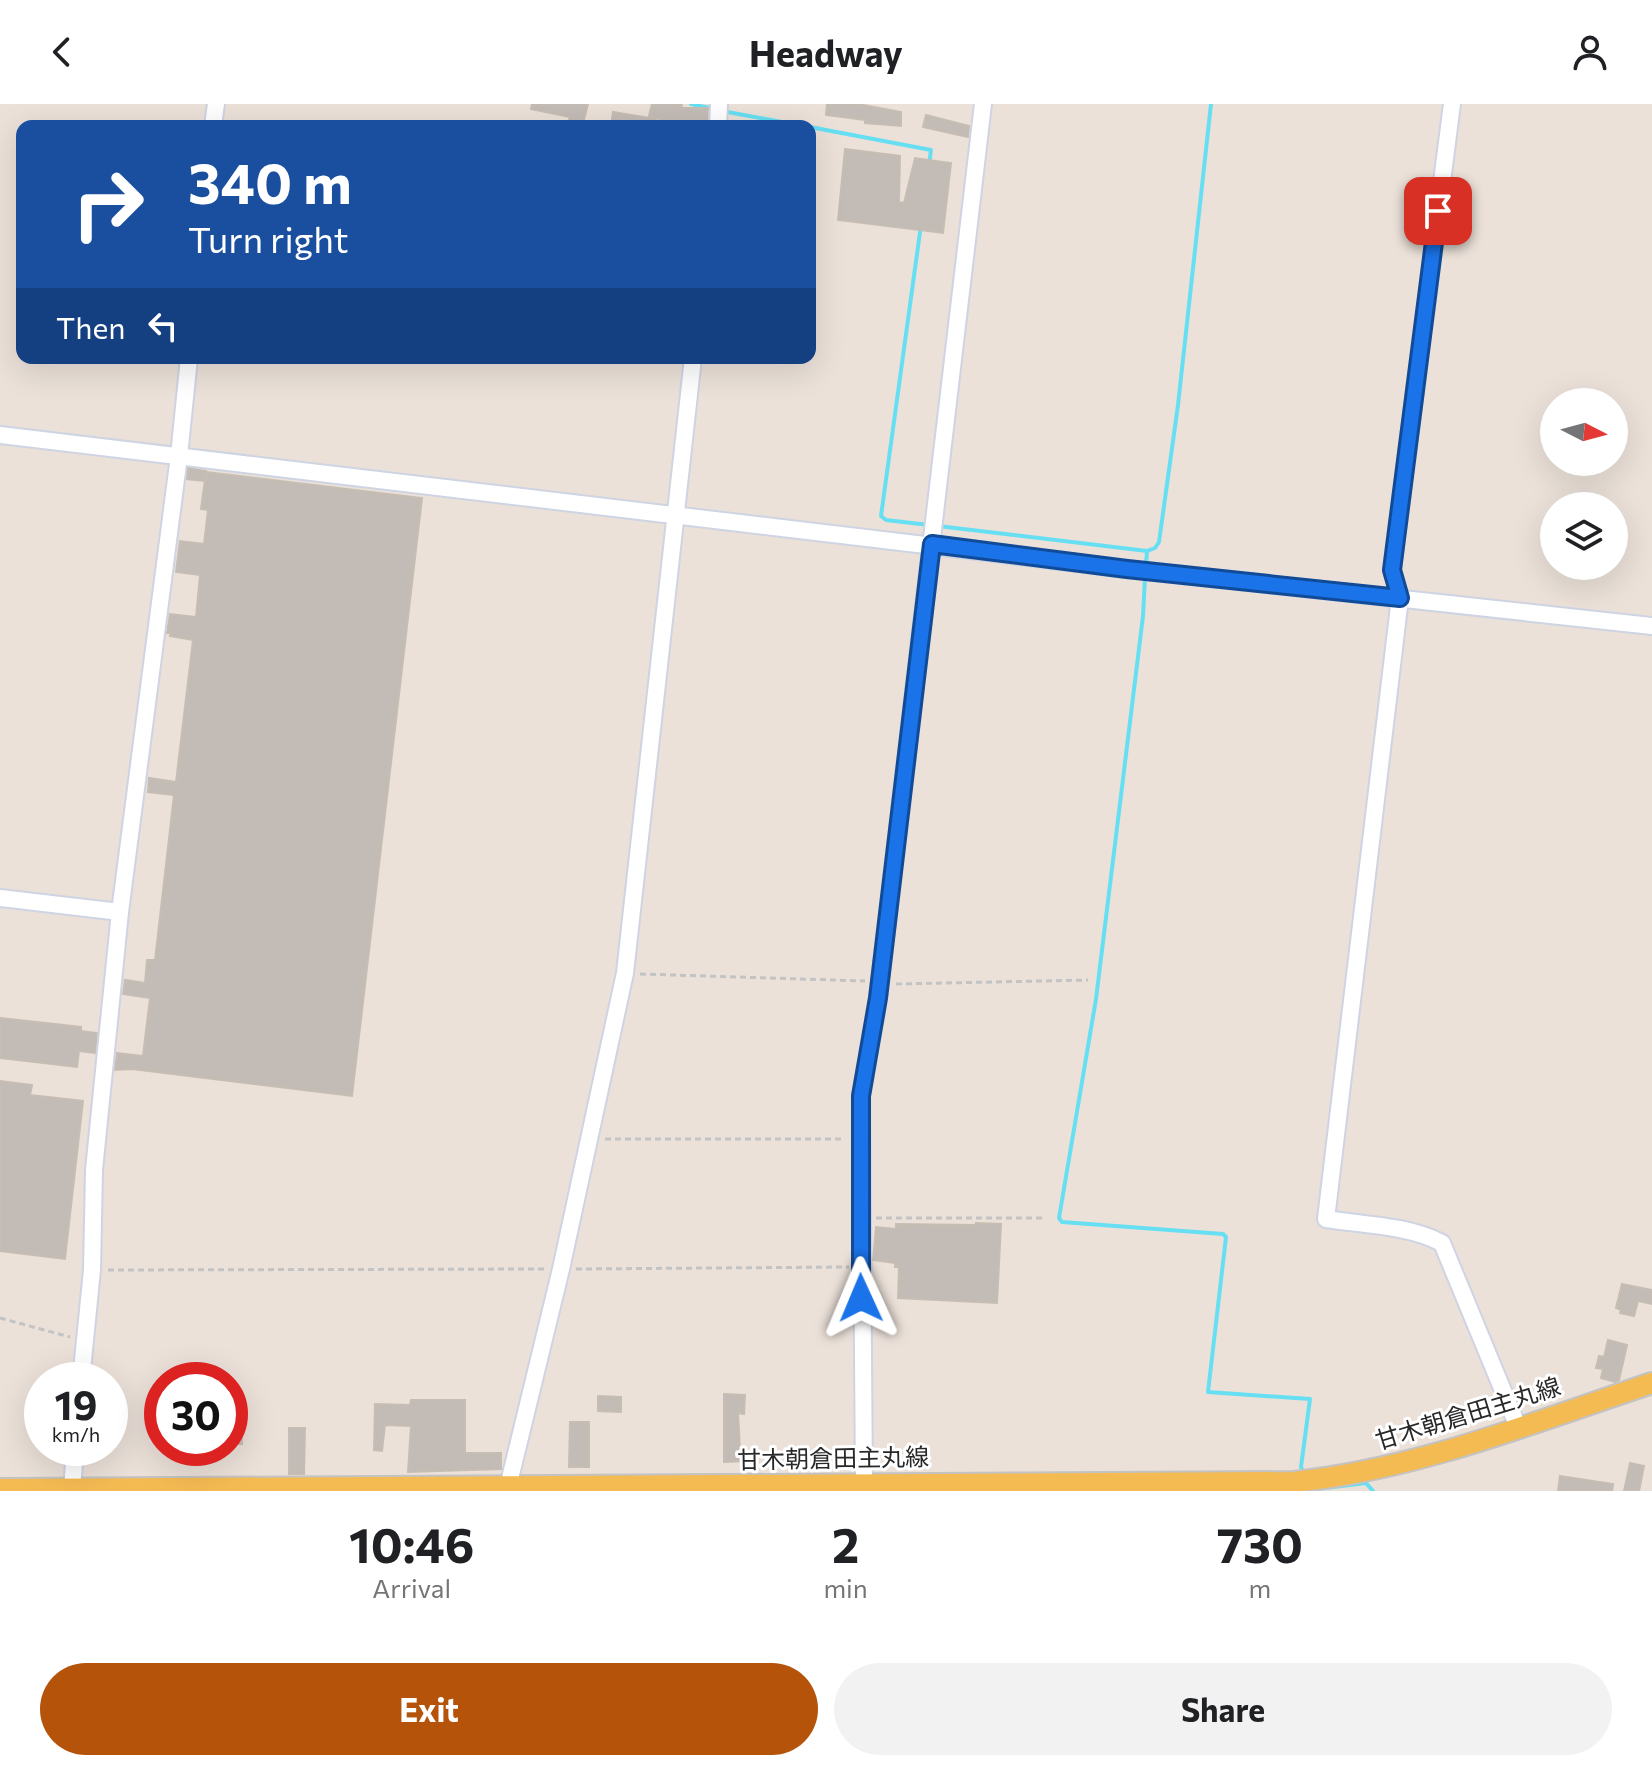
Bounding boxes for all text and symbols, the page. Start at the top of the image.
icon: back [40,30,84,74]
text: Headway [749,30,903,74]
icon: person [1568,30,1612,74]
text: 340 m [188,147,352,216]
icon: right [56,152,160,256]
pin [1404,177,1472,245]
icon: arrive [1416,189,1460,233]
text: Turn right [188,216,349,260]
icon: left [141,304,185,348]
text: Then [56,308,125,345]
north arrow [1540,388,1628,476]
map controls [1540,388,1628,580]
button: layers [1540,492,1628,580]
position arrow [819,1256,903,1340]
speed limit sign: 30 [144,1362,248,1466]
street label: 甘木朝倉田主丸線 [1372,1371,1564,1454]
text: 19 [55,1379,97,1428]
text: km/h [52,1422,100,1446]
street label: 甘木朝倉田主丸線 [737,1441,929,1474]
text: 10:46 [349,1514,474,1573]
text: 2 [832,1514,859,1573]
text: 730 [1217,1514,1303,1573]
text: Arrival [372,1572,451,1603]
text: min [823,1572,868,1603]
text: m [1248,1572,1271,1603]
button: Exit [40,1663,818,1755]
button: Share [834,1663,1612,1755]

